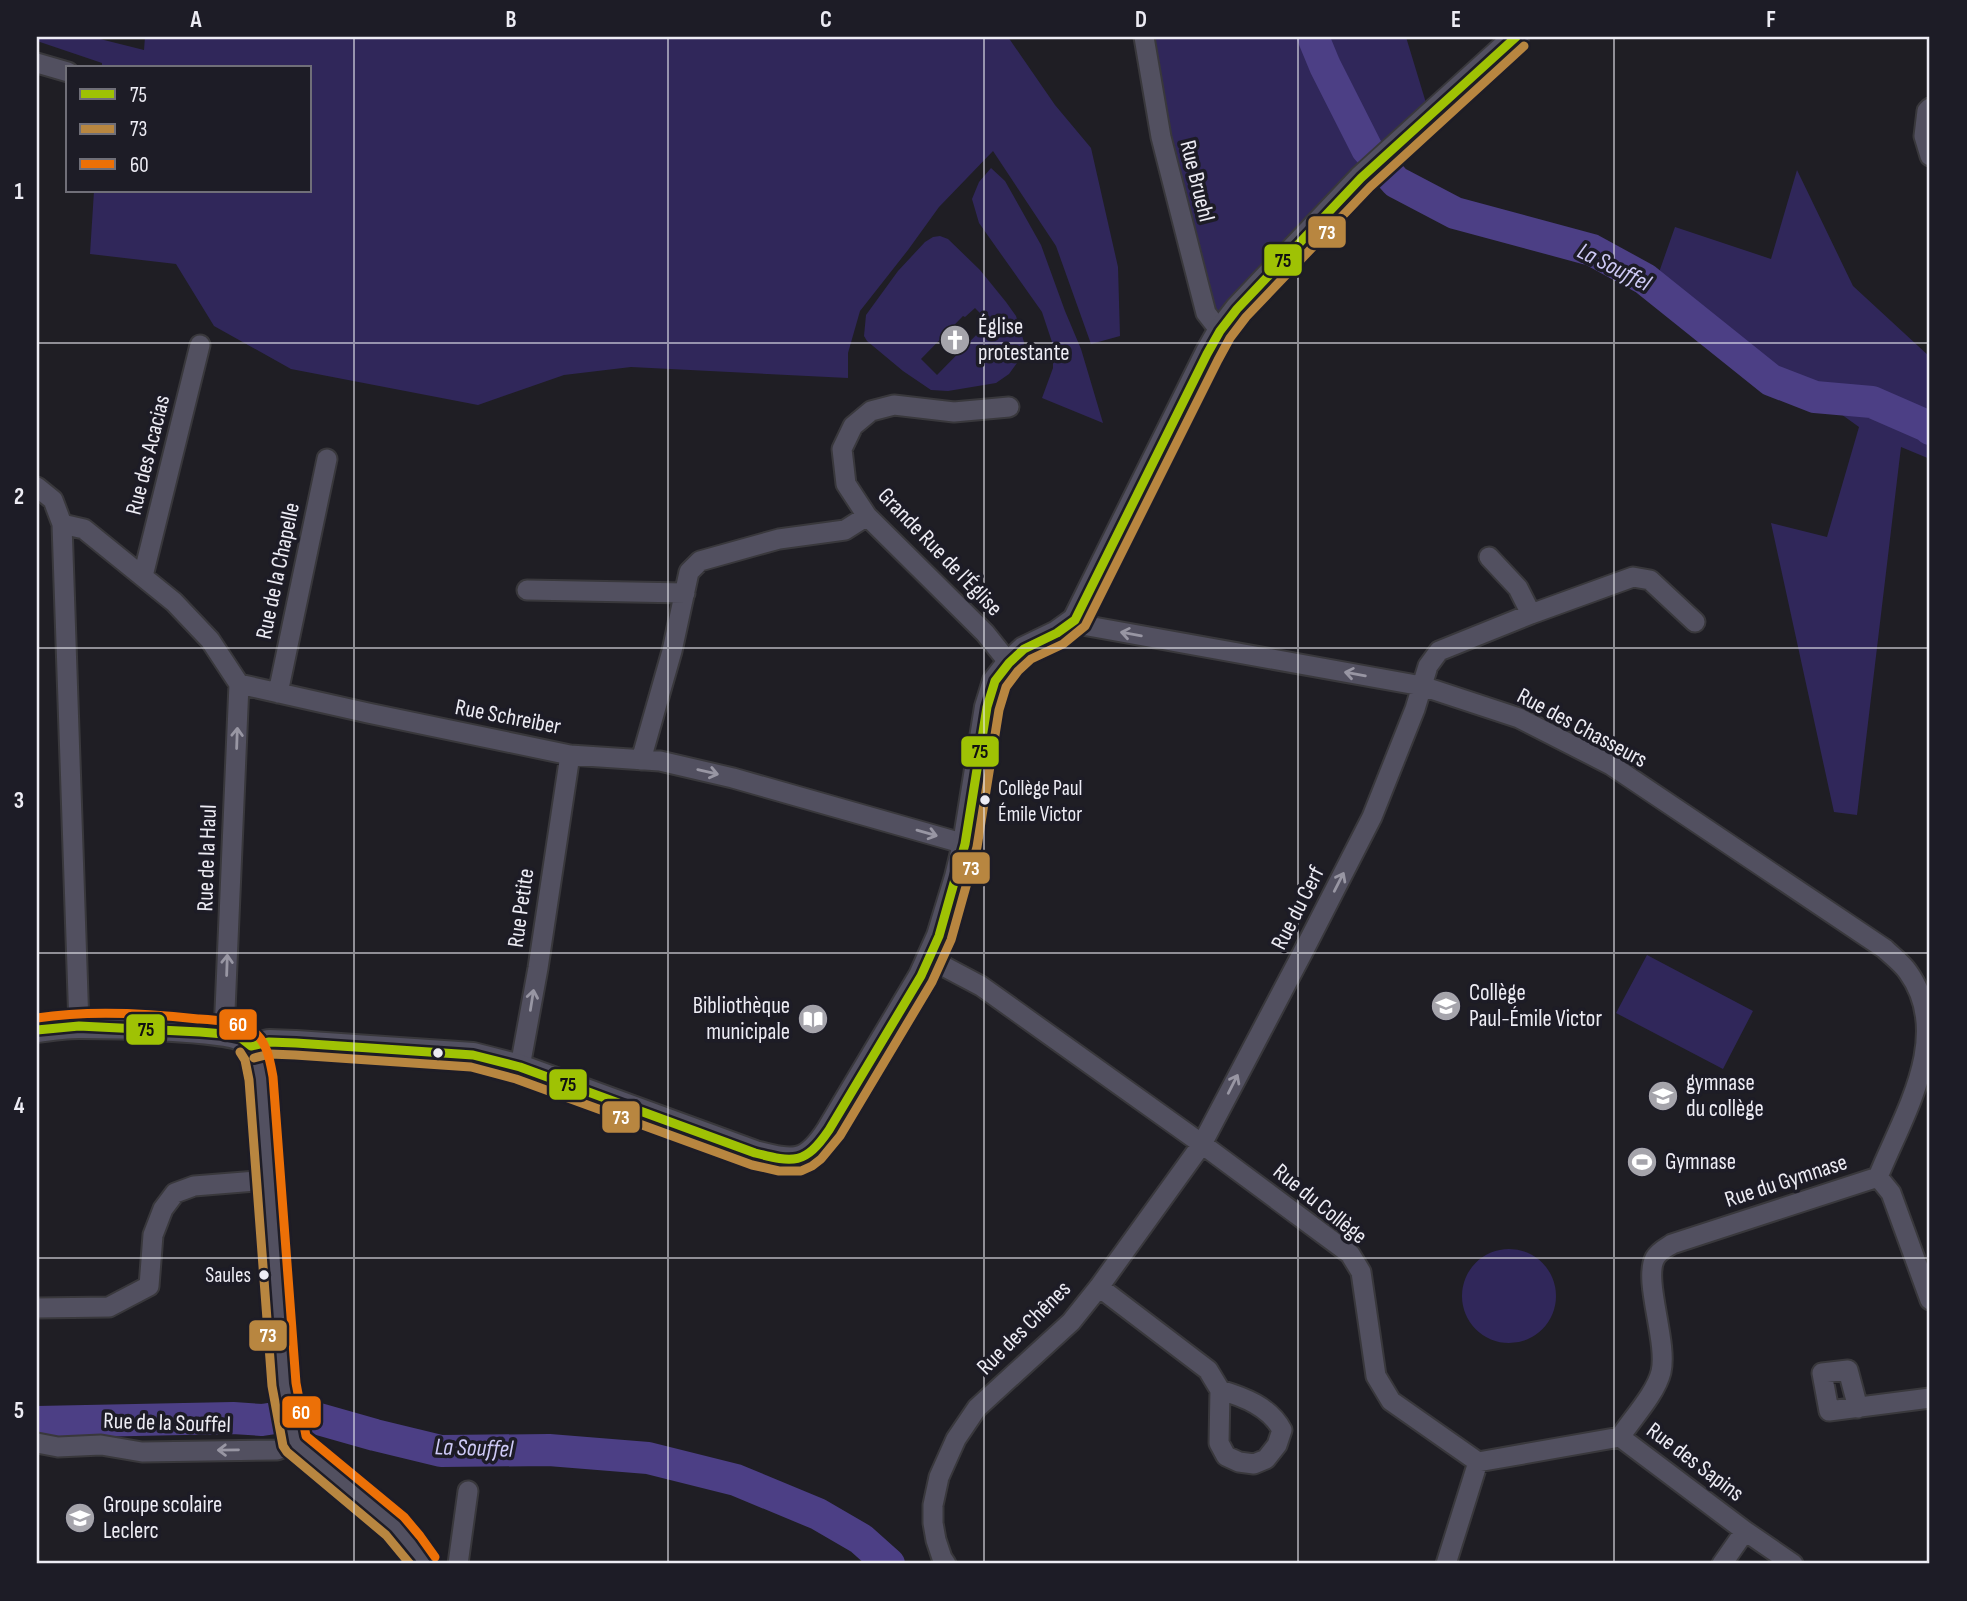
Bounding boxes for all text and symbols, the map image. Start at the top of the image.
text: A [190,6,203,34]
text: B [506,6,517,34]
text: C [820,6,832,34]
text: D [1135,6,1147,34]
text: E [1451,6,1461,34]
text: F [1766,6,1776,34]
legend [66,66,312,192]
text: 75 [130,83,147,108]
text: 73 [130,117,147,142]
street label: Rue Bruehl [1173,137,1221,225]
text: 60 [130,153,149,178]
text: 1 [14,178,24,206]
line badge: 73 [1307,215,1347,249]
text: 73 [1319,222,1335,245]
water label: La Souffel [1572,236,1656,298]
line badge: 75 [1263,243,1303,277]
text: 75 [1275,250,1291,273]
place label: Église protestante [978,313,1069,367]
church icon: Église protestante [938,323,972,357]
street label: Rue des Acacias [120,392,176,518]
street label: Grande Rue de l'Église [872,482,1008,622]
text: 2 [14,483,24,511]
street label: Rue de la Chapelle [250,500,306,642]
one-way arrow [1120,626,1143,640]
one-way arrow [1344,667,1367,680]
street label: Rue des Chasseurs [1512,682,1652,774]
street label: Rue Schreiber [453,693,564,741]
one-way arrow [230,727,243,750]
line badge: 75 [960,735,1000,768]
text: 75 [972,741,988,764]
one-way arrow [696,766,719,779]
place label: Collège Paul Émile Victor [998,776,1082,827]
text: 3 [14,787,24,815]
marker: Collège Paul Émile Victor [978,793,992,807]
street label: Rue de la Haul [191,804,223,912]
one-way arrow [916,828,938,841]
line badge: 73 [951,851,991,885]
text: 73 [963,858,979,881]
street label: Rue du Cerf [1265,861,1331,954]
street label: Rue Petite [502,867,540,949]
one-way arrow [1332,872,1346,893]
one-way arrow [221,954,234,977]
place label: Collège Paul-Émile Victor [1469,979,1602,1033]
one-way arrow [526,989,539,1012]
school or university icon: Collège Paul-Émile Victor [1429,989,1463,1023]
place label: Bibliothèque municipale [693,992,790,1046]
library icon: Bibliothèque municipale [796,1002,830,1036]
line badge: 60 [218,1008,258,1041]
line badge: 75 [125,1013,166,1046]
text: 60 [229,1014,247,1037]
text: 75 [138,1019,154,1042]
unlabelled marker [431,1046,445,1060]
line badge: 75 [548,1068,588,1101]
place label: gymnase du collège [1686,1069,1764,1123]
text: 75 [560,1074,576,1097]
one-way arrow [1227,1074,1241,1095]
school or university icon: gymnase du collège [1646,1079,1680,1113]
text: 4 [14,1092,25,1120]
line badge: 73 [601,1100,641,1134]
text: 73 [613,1107,629,1130]
sports icon: Gymnase [1625,1145,1659,1179]
place label: Gymnase [1665,1148,1736,1176]
street label: Rue du Gymnase [1721,1148,1851,1214]
street label: Rue du Collège [1267,1158,1373,1250]
place label: Saules [205,1263,251,1288]
marker: Saules [257,1268,271,1282]
street label: Rue des Chênes [971,1275,1077,1381]
line badge: 73 [248,1319,288,1352]
text: 73 [260,1325,276,1348]
line badge: 60 [281,1395,322,1429]
text: 5 [14,1397,24,1425]
text: 60 [292,1402,310,1425]
street label: Rue de la Souffel [103,1407,231,1439]
street label: Rue des Sapins [1641,1416,1749,1508]
water label: La Souffel [434,1432,514,1464]
one-way arrow [217,1444,240,1457]
place label: Groupe scolaire Leclerc [103,1491,222,1545]
school or university icon: Groupe scolaire Leclerc [63,1501,97,1535]

